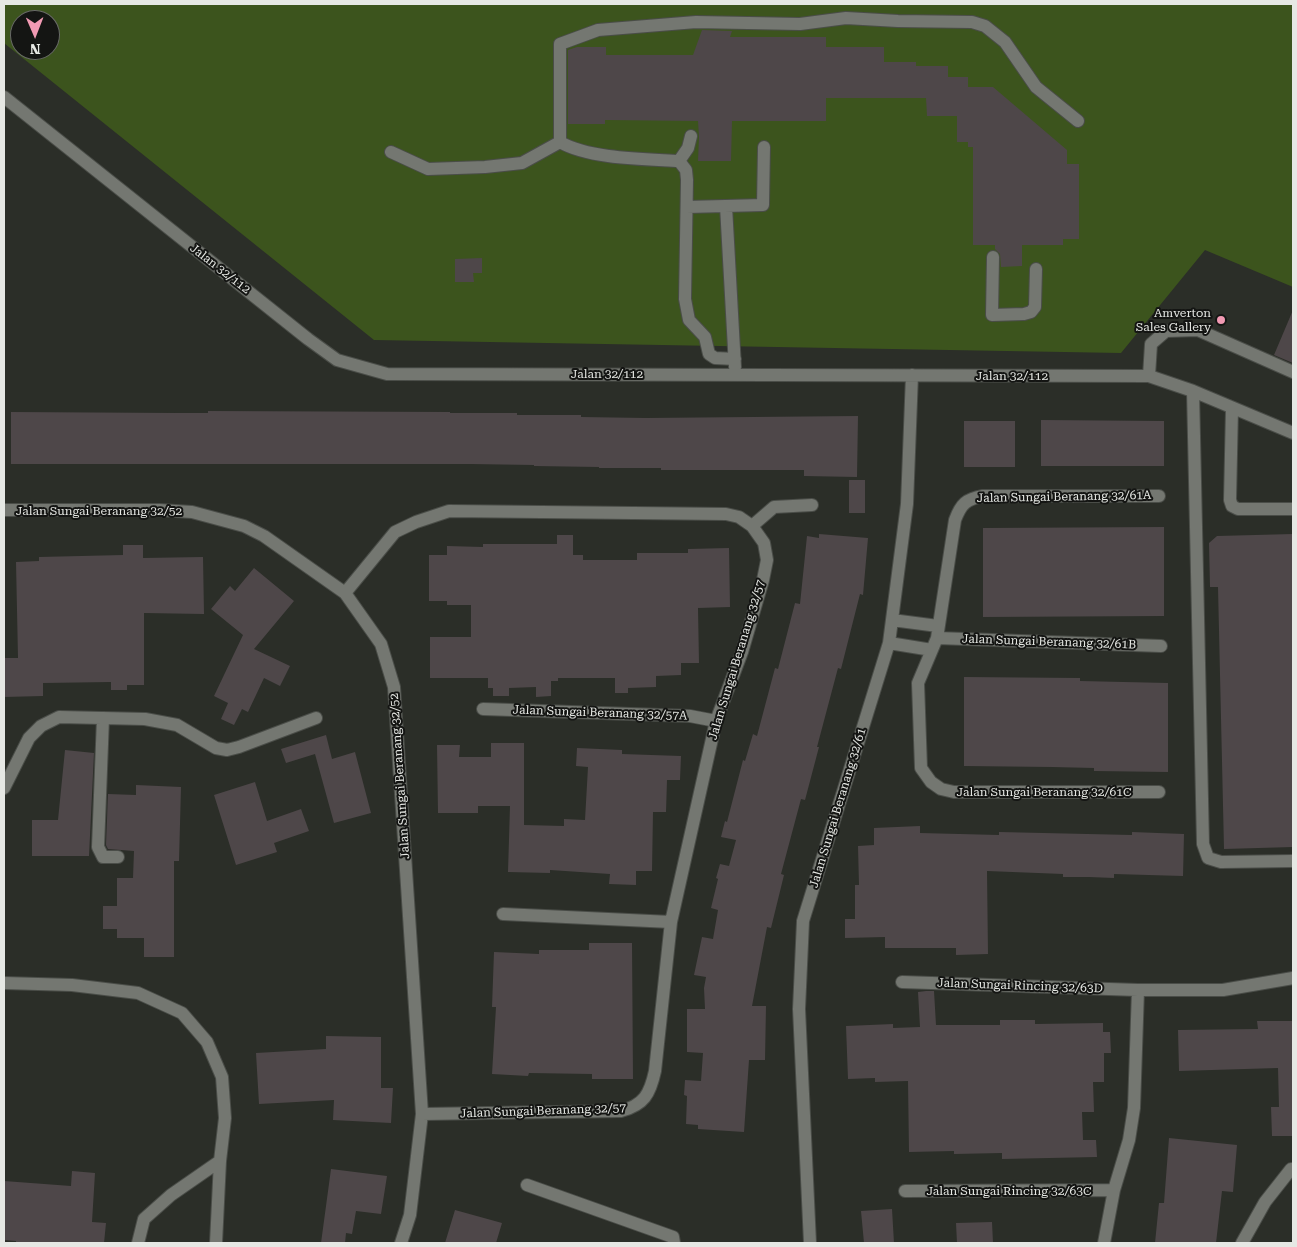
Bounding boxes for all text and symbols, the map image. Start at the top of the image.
north arrow [10,10,60,60]
text: N [30,41,41,57]
street label: Jalan 32/112 [187,241,253,297]
place label: Amverton Sales Gallery [1136,306,1211,334]
marker: Amverton Sales Gallery [1215,314,1227,326]
street label: Jalan 32/112 [571,367,643,381]
street label: Jalan 32/112 [976,369,1048,383]
street label: Jalan Sungai Beranang 32/61A [976,488,1152,506]
street label: Jalan Sungai Beranang 32/52 [16,504,182,518]
street label: Jalan Sungai Beranang 32/57 [706,578,768,742]
street label: Jalan Sungai Beranang 32/61B [962,632,1136,652]
street label: Jalan Sungai Beranang 32/52 [387,692,413,860]
street label: Jalan Sungai Beranang 32/57A [512,703,688,723]
street label: Jalan Sungai Beranang 32/61 [807,726,869,890]
street label: Jalan Sungai Beranang 32/61C [956,785,1132,799]
street label: Jalan Sungai Rincing 32/63D [937,976,1103,996]
street label: Jalan Sungai Beranang 32/57 [460,1101,626,1121]
street label: Jalan Sungai Rincing 32/63C [926,1184,1092,1198]

